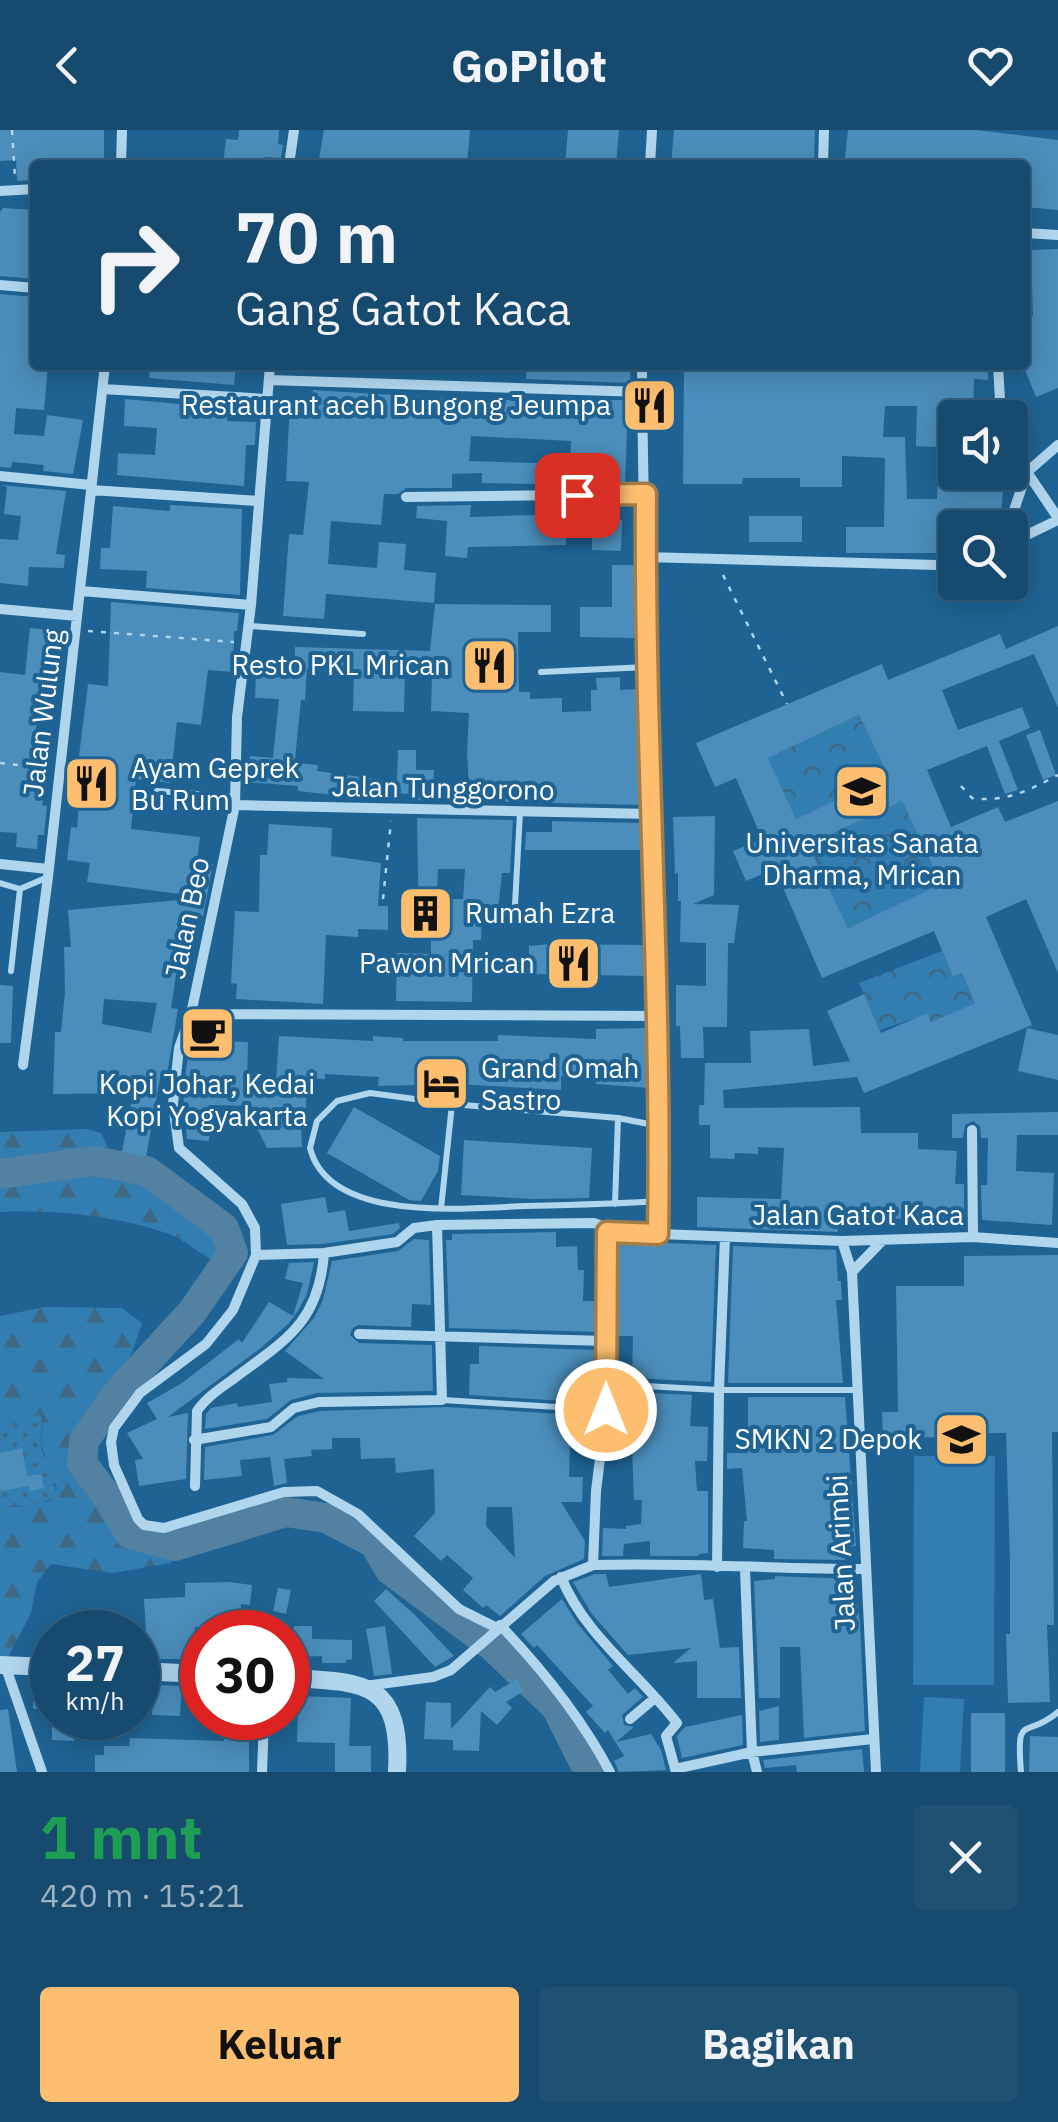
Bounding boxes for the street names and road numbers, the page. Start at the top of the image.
street label: Jalan Wulung [14,626,71,799]
street label: Jalan Tunggorono [331,767,555,808]
street label: Jalan Beo [156,854,217,982]
street label: Jalan Gatot Kaca [752,1196,964,1233]
street label: Jalan Arimbi [818,1474,863,1633]

